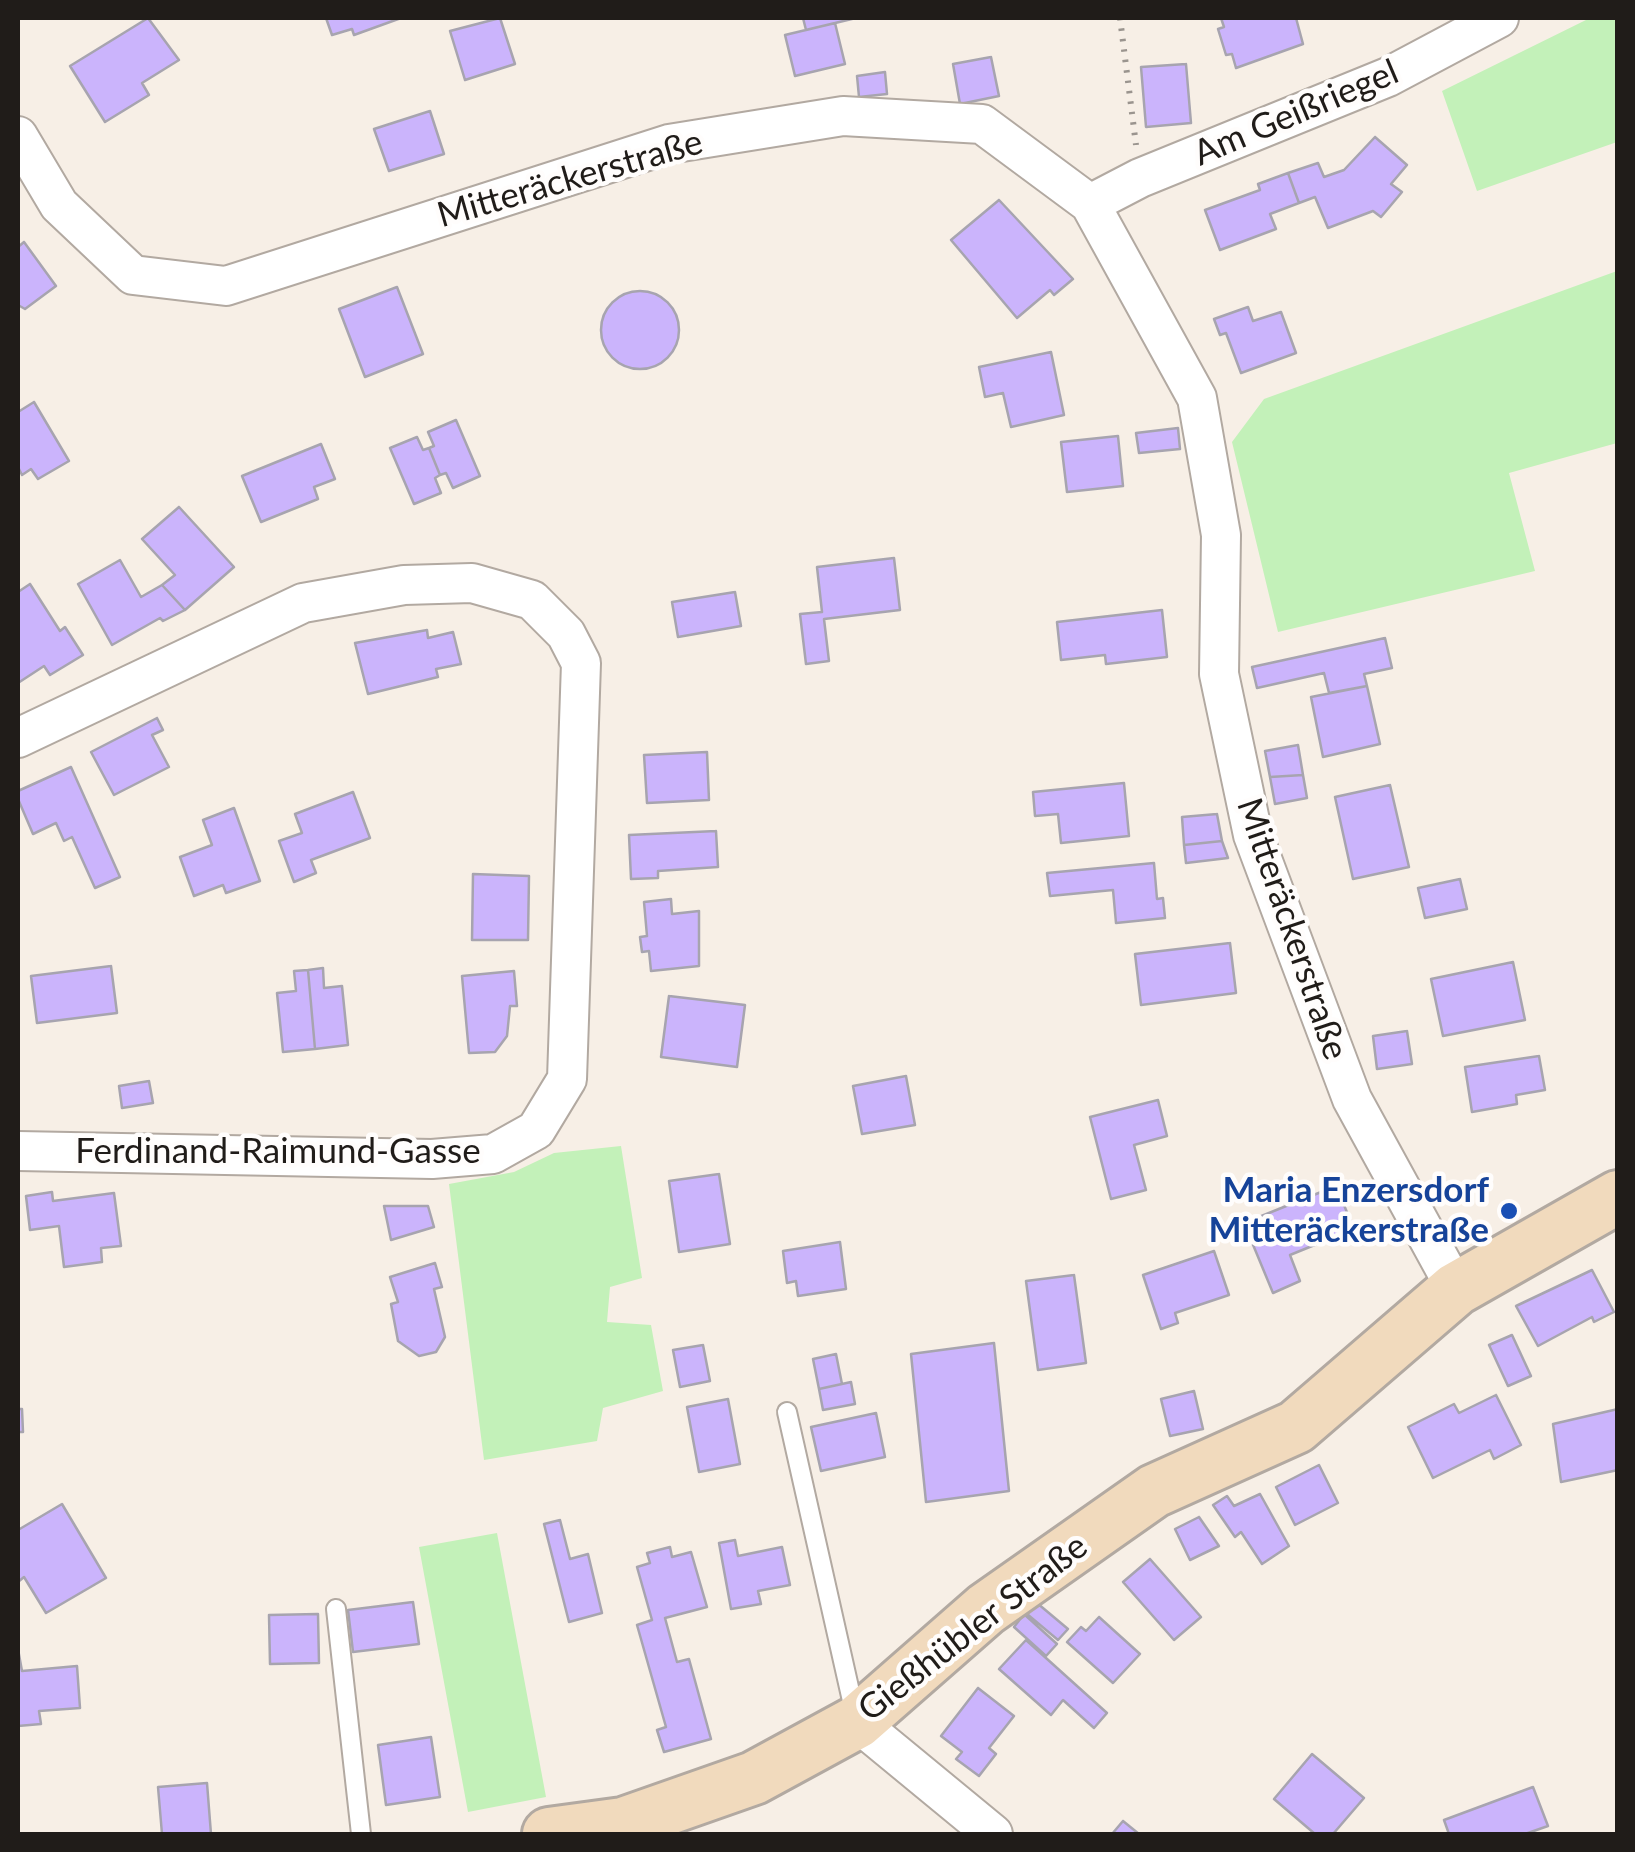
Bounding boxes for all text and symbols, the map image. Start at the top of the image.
street label: Am Geißriegel [1187,51,1405,175]
street label: Mitteräckerstraße [433,121,707,237]
street label: Mitteräckerstraße [1228,793,1356,1065]
street label: Ferdinand-Raimund-Gasse [75,1131,481,1173]
place label: Maria Enzersdorf Mitteräckerstraße [1208,1170,1489,1252]
marker: Maria Enzersdorf Mitteräckerstraße [1498,1200,1520,1222]
street label: Gießhübler Straße [850,1526,1096,1730]

